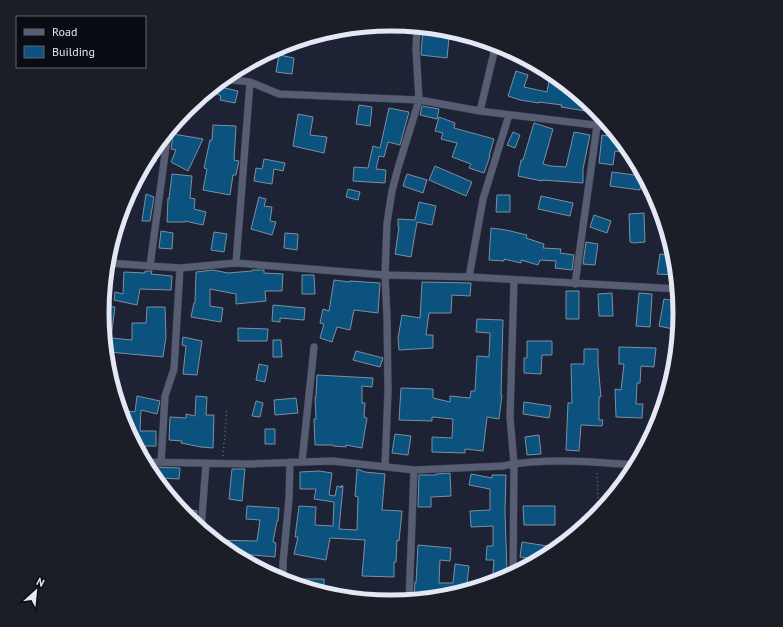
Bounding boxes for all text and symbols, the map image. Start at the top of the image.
legend [16,16,146,68]
text: Road [52,24,77,39]
text: Building [52,44,95,59]
north arrow [16,571,56,611]
text: N [34,574,47,590]

